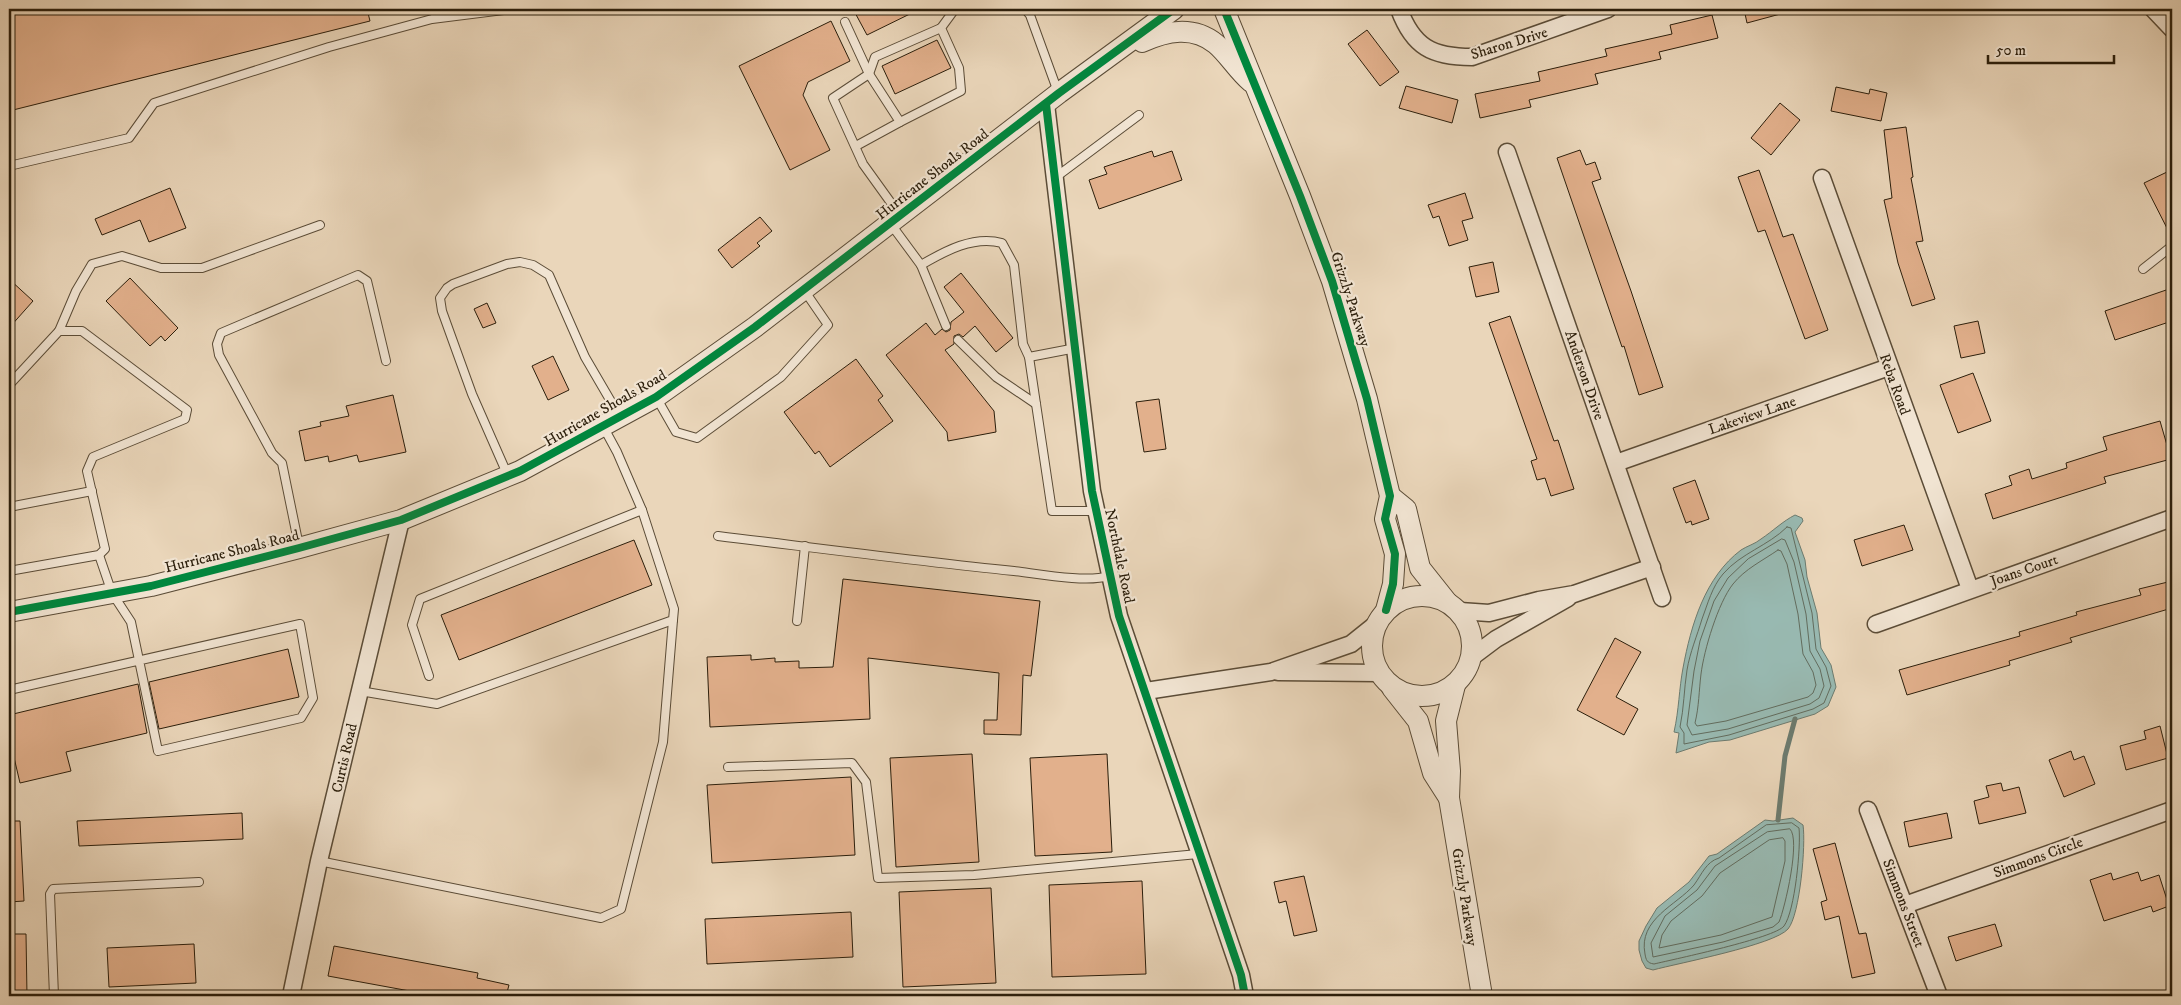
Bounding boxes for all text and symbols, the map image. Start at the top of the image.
street label: Sharon Drive [1468,23,1550,64]
scale bar [1988,32,2115,64]
text: 50 m [1996,41,2026,60]
street label: Hurricane Shoals Road [872,124,993,224]
street label: Grizzly Parkway [1326,249,1375,350]
street label: Anderson Drive [1560,328,1609,422]
street label: Reba Road [1875,351,1915,418]
street label: Hurricane Shoals Road [541,365,670,451]
street label: Lakeview Lane [1706,392,1798,439]
street label: Northdale Road [1100,507,1139,606]
street label: Hurricane Shoals Road [163,525,302,577]
street label: Joans Court [1986,550,2061,592]
street label: Curtis Road [327,721,362,795]
street label: Simmons Circle [1991,832,2086,882]
street label: Grizzly Parkway [1447,847,1482,948]
street label: Simmons Street [1878,856,1929,950]

